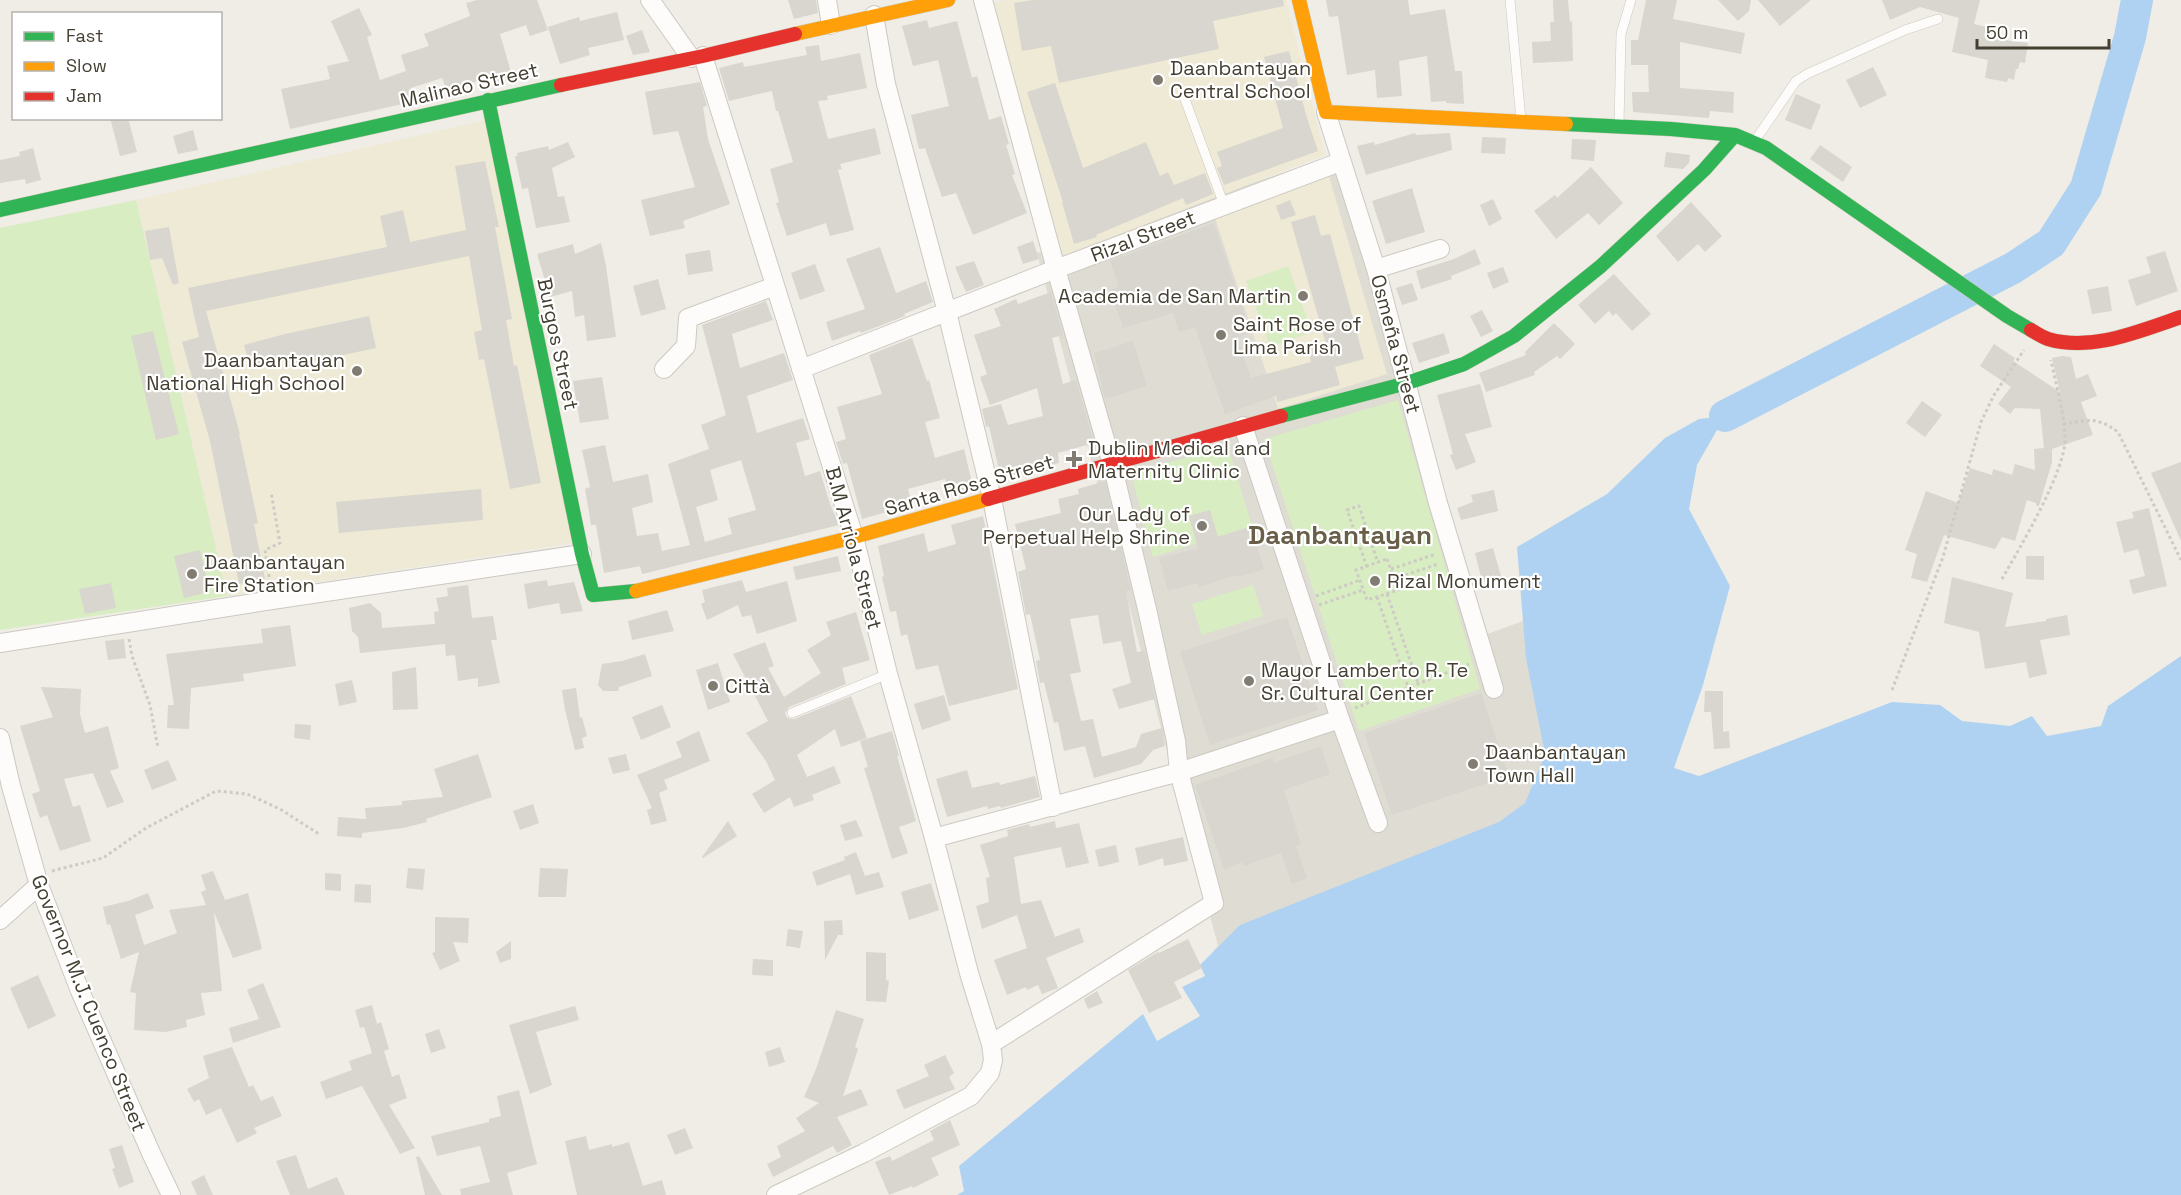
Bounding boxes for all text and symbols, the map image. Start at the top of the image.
legend [12,12,222,120]
scale bar [1977,12,2109,50]
text: 50 m [1986,21,2028,44]
text: Fast [66,24,103,47]
text: Slow [66,54,107,77]
place label: Daanbantayan Central School [1170,55,1311,104]
street label: Malinao Street [398,57,540,113]
marker: Daanbantayan Central School [1151,73,1165,87]
text: Jam [66,84,102,107]
street label: Rizal Street [1087,204,1199,268]
street label: Osmeña Street [1365,272,1427,416]
street label: Burgos Street [531,275,585,413]
place label: Academia de San Martin [1058,283,1291,309]
marker: Academia de San Martin [1296,289,1310,303]
place label: Saint Rose of Lima Parish [1233,311,1361,360]
marker: Saint Rose of Lima Parish [1214,328,1228,342]
place label: Daanbantayan National High School [146,347,345,396]
marker: Daanbantayan National High School [350,364,364,378]
place label: Dublin Medical and Maternity Clinic [1088,435,1271,484]
street label: Santa Rosa Street [881,448,1057,522]
marker: Dublin Medical and Maternity Clinic [1065,450,1083,468]
street label: B.M Arriola Street [820,463,888,633]
place label: Our Lady of Perpetual Help Shrine [983,501,1190,550]
district label: Daanbantayan [1248,518,1432,552]
marker: Our Lady of Perpetual Help Shrine [1195,519,1209,533]
place label: Daanbantayan Fire Station [204,549,345,598]
marker: Daanbantayan Fire Station [185,567,199,581]
place label: Rizal Monument [1387,568,1541,594]
marker: Rizal Monument [1368,574,1382,588]
place label: Mayor Lamberto R. Te Sr. Cultural Center [1261,657,1468,706]
place label: Città [725,673,770,699]
marker: Mayor Lamberto R. Te Sr. Cultural Center [1242,674,1256,688]
marker: Città [706,679,720,693]
place label: Daanbantayan Town Hall [1485,739,1626,788]
marker: Daanbantayan Town Hall [1466,757,1480,771]
street label: Governor M.J. Cuenco Street [26,871,152,1135]

